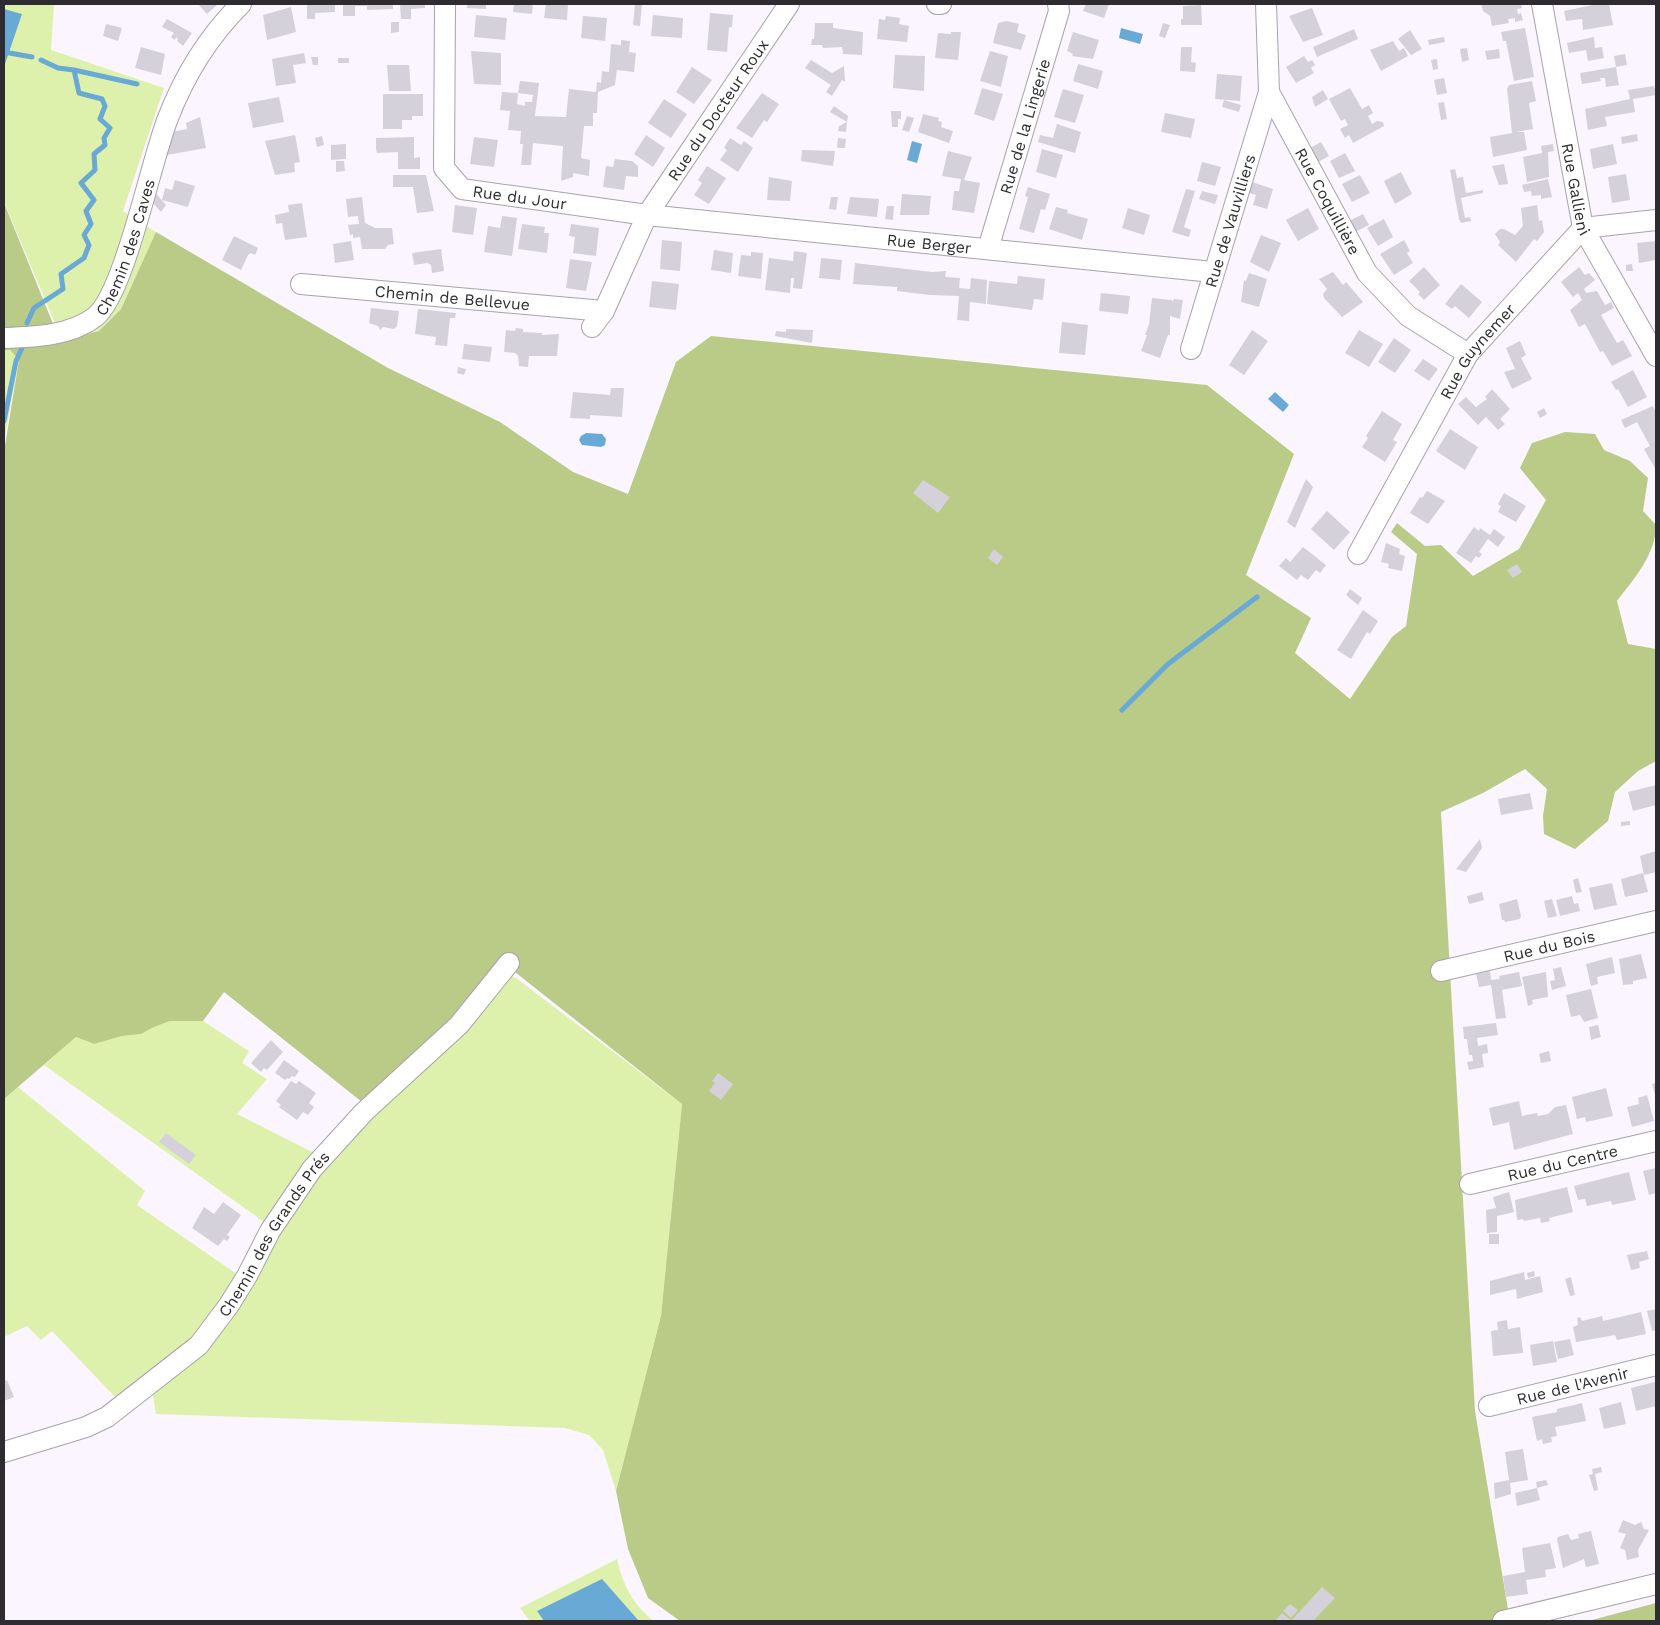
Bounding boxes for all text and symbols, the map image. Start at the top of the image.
street label: Rue du Docteur Roux [663,35,772,184]
street label: Rue de la Lingerie [995,56,1054,196]
street label: Rue Gallieni [1558,141,1595,239]
street label: Rue Coquillière [1291,144,1365,258]
street label: Rue de Vauvilliers [1201,152,1259,290]
street label: Chemin des Caves [91,177,158,319]
street label: Rue du Jour [471,181,569,213]
street label: Rue Berger [886,230,973,257]
street label: Chemin de Bellevue [374,281,531,314]
street label: Rue Guynemer [1436,299,1519,402]
street label: Rue du Bois [1502,926,1597,966]
street label: Rue du Centre [1506,1141,1620,1185]
street label: Chemin des Grands Prés [214,1147,333,1320]
street label: Rue de l'Avenir [1515,1362,1631,1408]

